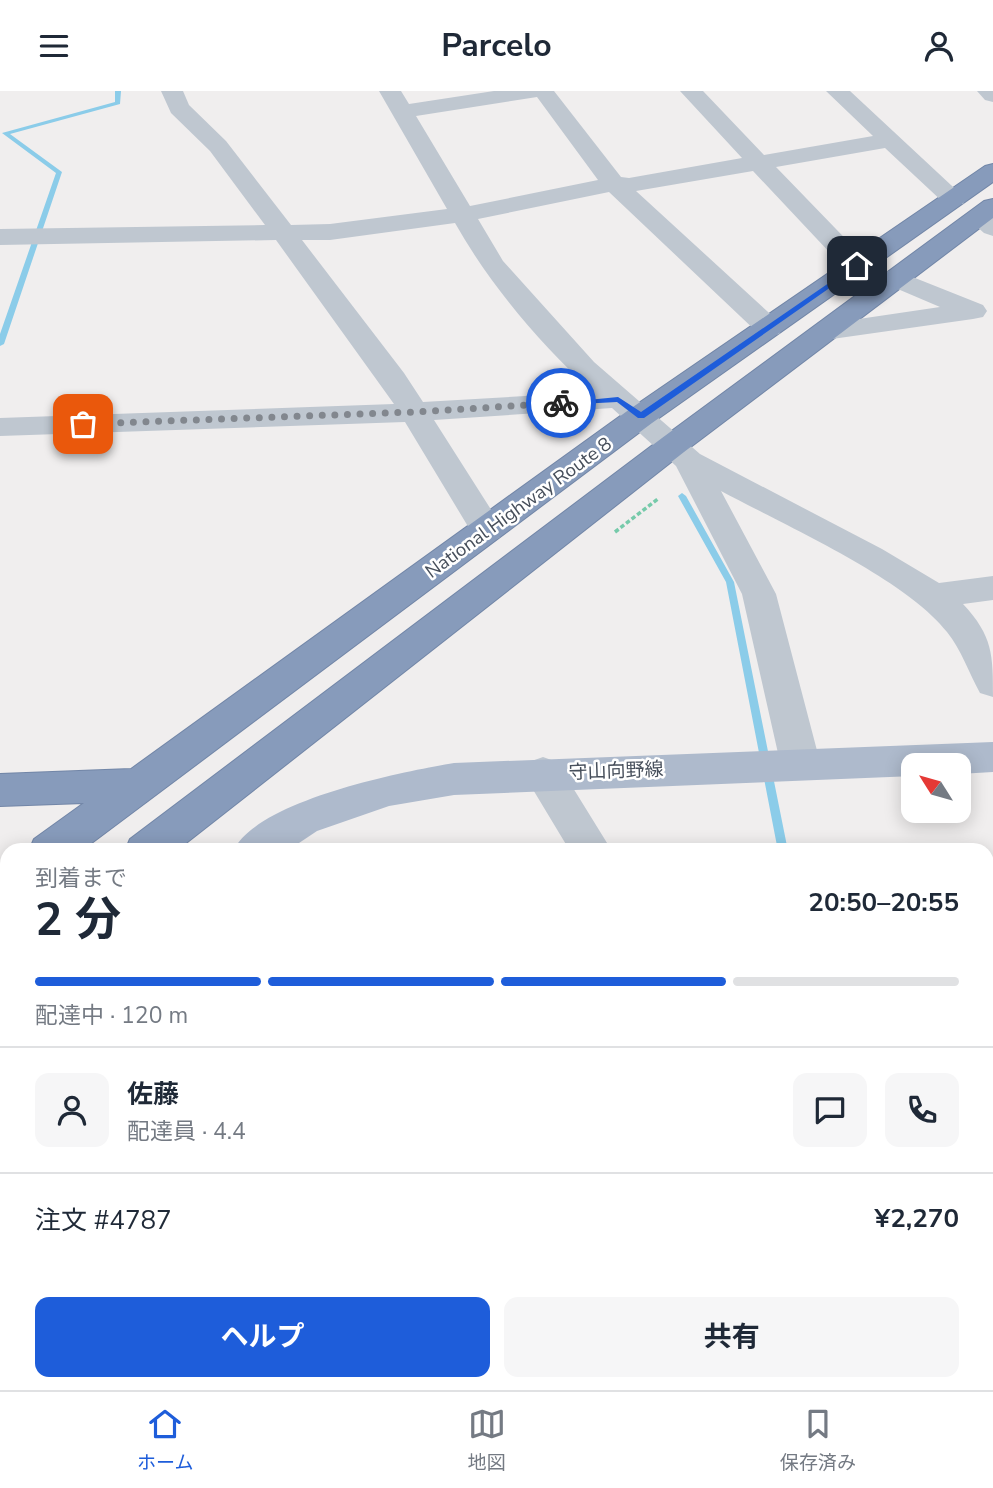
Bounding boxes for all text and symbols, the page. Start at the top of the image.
text: Parcelo [441,24,552,67]
icon: menu [35,27,73,65]
icon: person [920,27,958,65]
pin [827,236,887,296]
icon: home [838,247,876,285]
courier [526,368,596,438]
icon: bike [542,384,580,422]
pin [53,394,113,454]
icon: bag [64,405,102,443]
street label: National Highway Route 8 [420,431,617,584]
north arrow [901,753,971,823]
map controls [901,753,971,823]
street label: 守山向野線 [568,756,664,786]
text: 到着まで [35,863,127,894]
text: 20:50–20:55 [808,885,959,920]
text: 2 分 [35,888,121,951]
text: 配達中 · 120 m [35,1000,188,1031]
button: person [35,1073,109,1147]
button: chat [793,1073,867,1147]
button: phone [885,1073,959,1147]
text: 佐藤 [127,1077,179,1112]
text: 配達員 · 4.4 [127,1116,246,1147]
text: ¥2,270 [875,1201,959,1236]
text: 注文 #4787 [35,1203,172,1238]
button: ヘルプ [35,1297,490,1377]
button: 共有 [504,1297,959,1377]
tab: ホーム [137,1405,194,1476]
tab: 地図 [468,1405,506,1476]
tab: 保存済み [780,1405,856,1476]

